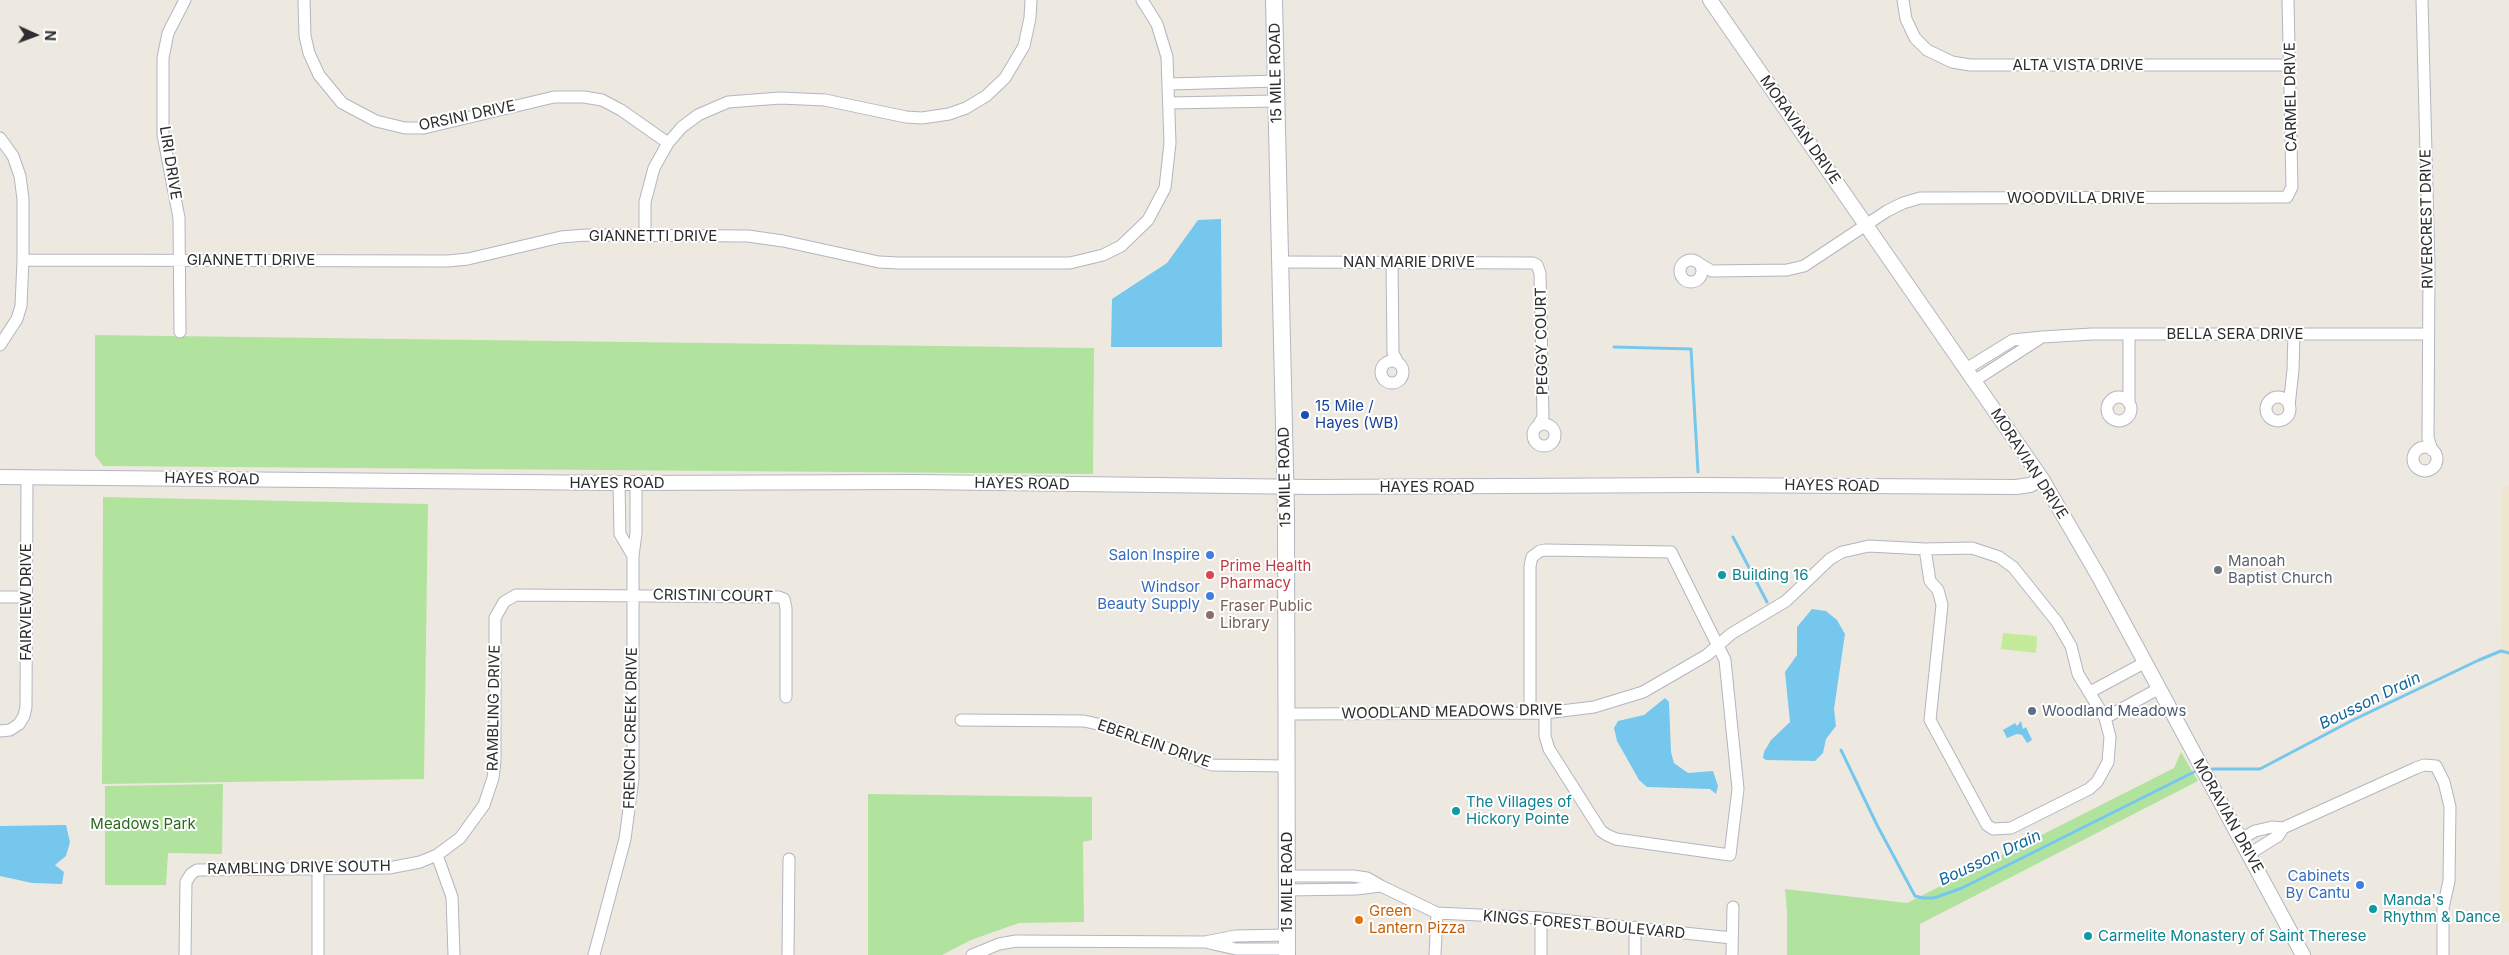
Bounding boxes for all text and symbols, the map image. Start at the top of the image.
north arrow [10,10,60,60]
street label: 15 MILE ROAD [1266,23,1286,123]
text: N [42,30,59,41]
street label: CARMEL DRIVE [2281,42,2301,152]
street label: ALTA VISTA DRIVE [2012,56,2144,74]
street label: MORAVIAN DRIVE [1756,72,1844,188]
street label: ORSINI DRIVE [417,97,517,135]
street label: LIRI DRIVE [155,125,185,201]
street label: RIVERCREST DRIVE [2417,149,2437,289]
street label: WOODVILLA DRIVE [2007,189,2145,207]
street label: GIANNETTI DRIVE [589,227,717,245]
street label: GIANNETTI DRIVE [187,251,315,269]
street label: NAN MARIE DRIVE [1343,253,1475,271]
street label: PEGGY COURT [1532,287,1552,395]
street label: BELLA SERA DRIVE [2166,325,2304,343]
place label: 15 Mile / Hayes (WB) [1315,397,1399,432]
street label: MORAVIAN DRIVE [1987,405,2071,523]
marker: 15 Mile / Hayes (WB) [1299,409,1311,421]
street label: 15 MILE ROAD [1275,427,1295,527]
street label: HAYES ROAD [164,469,260,489]
street label: HAYES ROAD [569,474,665,492]
street label: HAYES ROAD [974,474,1070,494]
street label: HAYES ROAD [1784,476,1880,496]
street label: HAYES ROAD [1379,478,1475,496]
street label: FAIRVIEW DRIVE [17,543,35,661]
place label: Salon Inspire [1108,546,1200,564]
marker: Salon Inspire [1204,549,1216,561]
place label: Manoah Baptist Church [2228,552,2333,587]
place label: Prime Health Pharmacy [1220,557,1311,592]
marker: Manoah Baptist Church [2212,564,2224,576]
place label: Building 16 [1732,566,1808,584]
marker: Prime Health Pharmacy [1204,569,1216,581]
marker: Building 16 [1716,569,1728,581]
place label: Windsor Beauty Supply [1097,578,1200,613]
street label: CRISTINI COURT [653,586,773,606]
marker: Windsor Beauty Supply [1204,590,1216,602]
place label: Fraser Public Library [1220,597,1312,632]
marker: Fraser Public Library [1204,609,1216,621]
street label: RAMBLING DRIVE [484,645,504,771]
street label: FRENCH CREEK DRIVE [621,647,641,809]
water label: Bousson Drain [2316,668,2424,734]
street label: WOODLAND MEADOWS DRIVE [1341,701,1563,723]
place label: Woodland Meadows [2042,702,2186,720]
marker: Woodland Meadows [2026,705,2038,717]
street label: EBERLEIN DRIVE [1095,716,1213,772]
street label: MORAVIAN DRIVE [2189,756,2267,876]
place label: The Villages of Hickory Pointe [1466,793,1572,828]
marker: The Villages of Hickory Pointe [1450,805,1462,817]
park label: Meadows Park [90,815,196,833]
water label: Bousson Drain [1936,826,2044,890]
street label: 15 MILE ROAD [1278,832,1296,932]
street label: RAMBLING DRIVE SOUTH [207,857,391,879]
place label: Cabinets By Cantu [2286,867,2350,902]
marker: Cabinets By Cantu [2354,879,2366,891]
place label: Manda's Rhythm & Dance [2383,891,2500,926]
place label: Green Lantern Pizza [1369,902,1465,937]
marker: Manda's Rhythm & Dance [2367,903,2379,915]
street label: KINGS FOREST BOULEVARD [1482,907,1686,943]
marker: Green Lantern Pizza [1353,914,1365,926]
place label: Carmelite Monastery of Saint Therese [2098,927,2366,945]
marker: Carmelite Monastery of Saint Therese [2082,930,2094,942]

